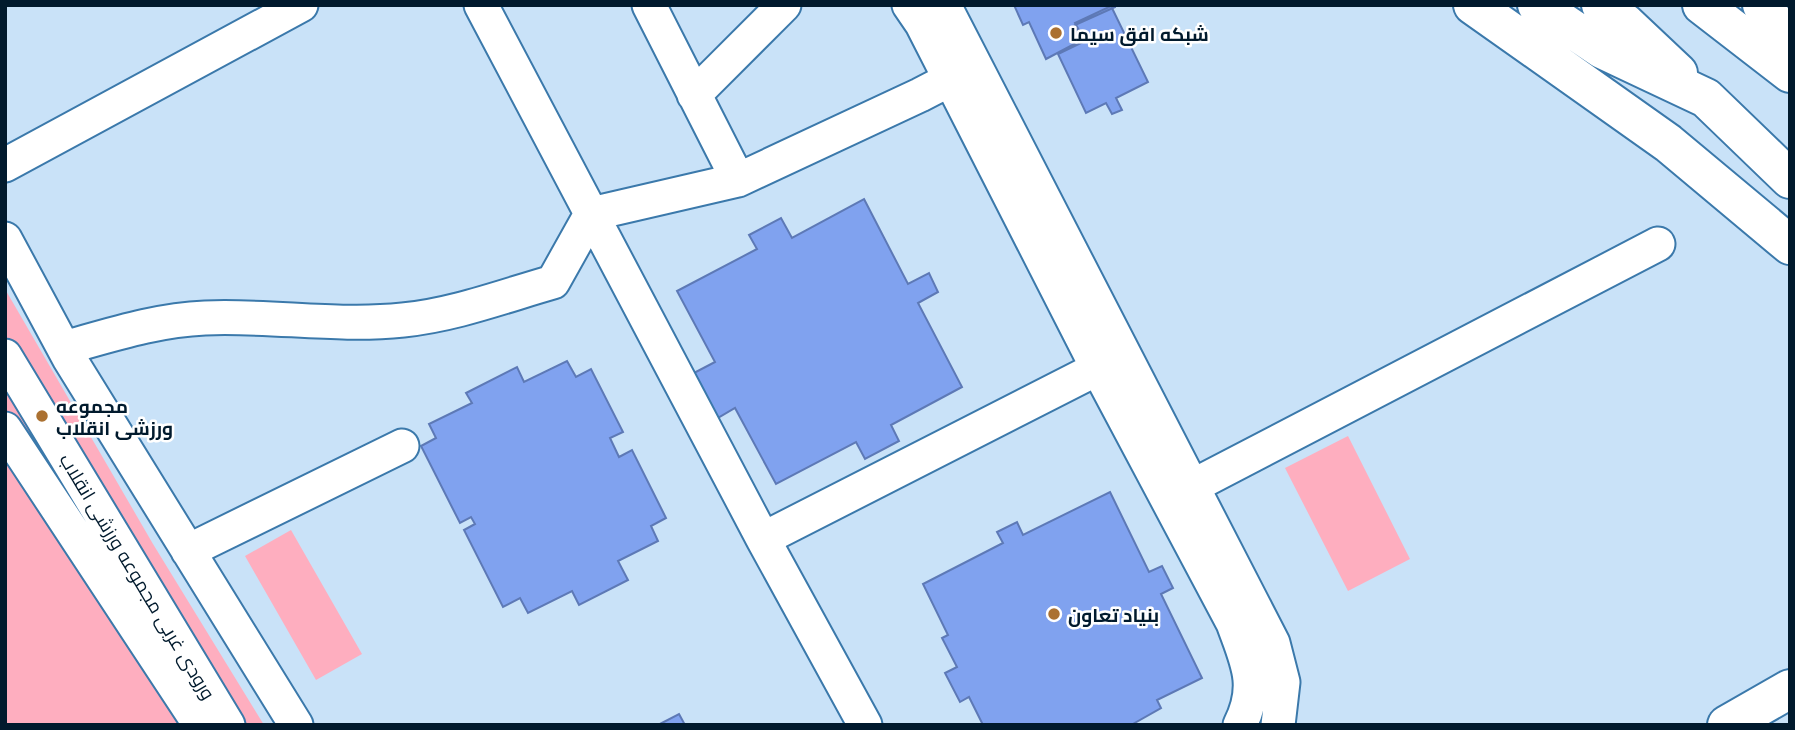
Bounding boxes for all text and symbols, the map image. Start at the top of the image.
place label: شبکه افق سیما [1070,22,1209,46]
marker: شبکه افق سیما [1048,25,1064,41]
place label: مجموعه ورزشی انقلاب [56,394,173,441]
marker: مجموعه ورزشی انقلاب [34,408,50,424]
street label: ورودی غربی مجموعه ورزشی انقلاب [54,449,221,704]
place label: بنیاد تعاون [1068,603,1159,627]
marker: بنیاد تعاون [1046,606,1062,622]

